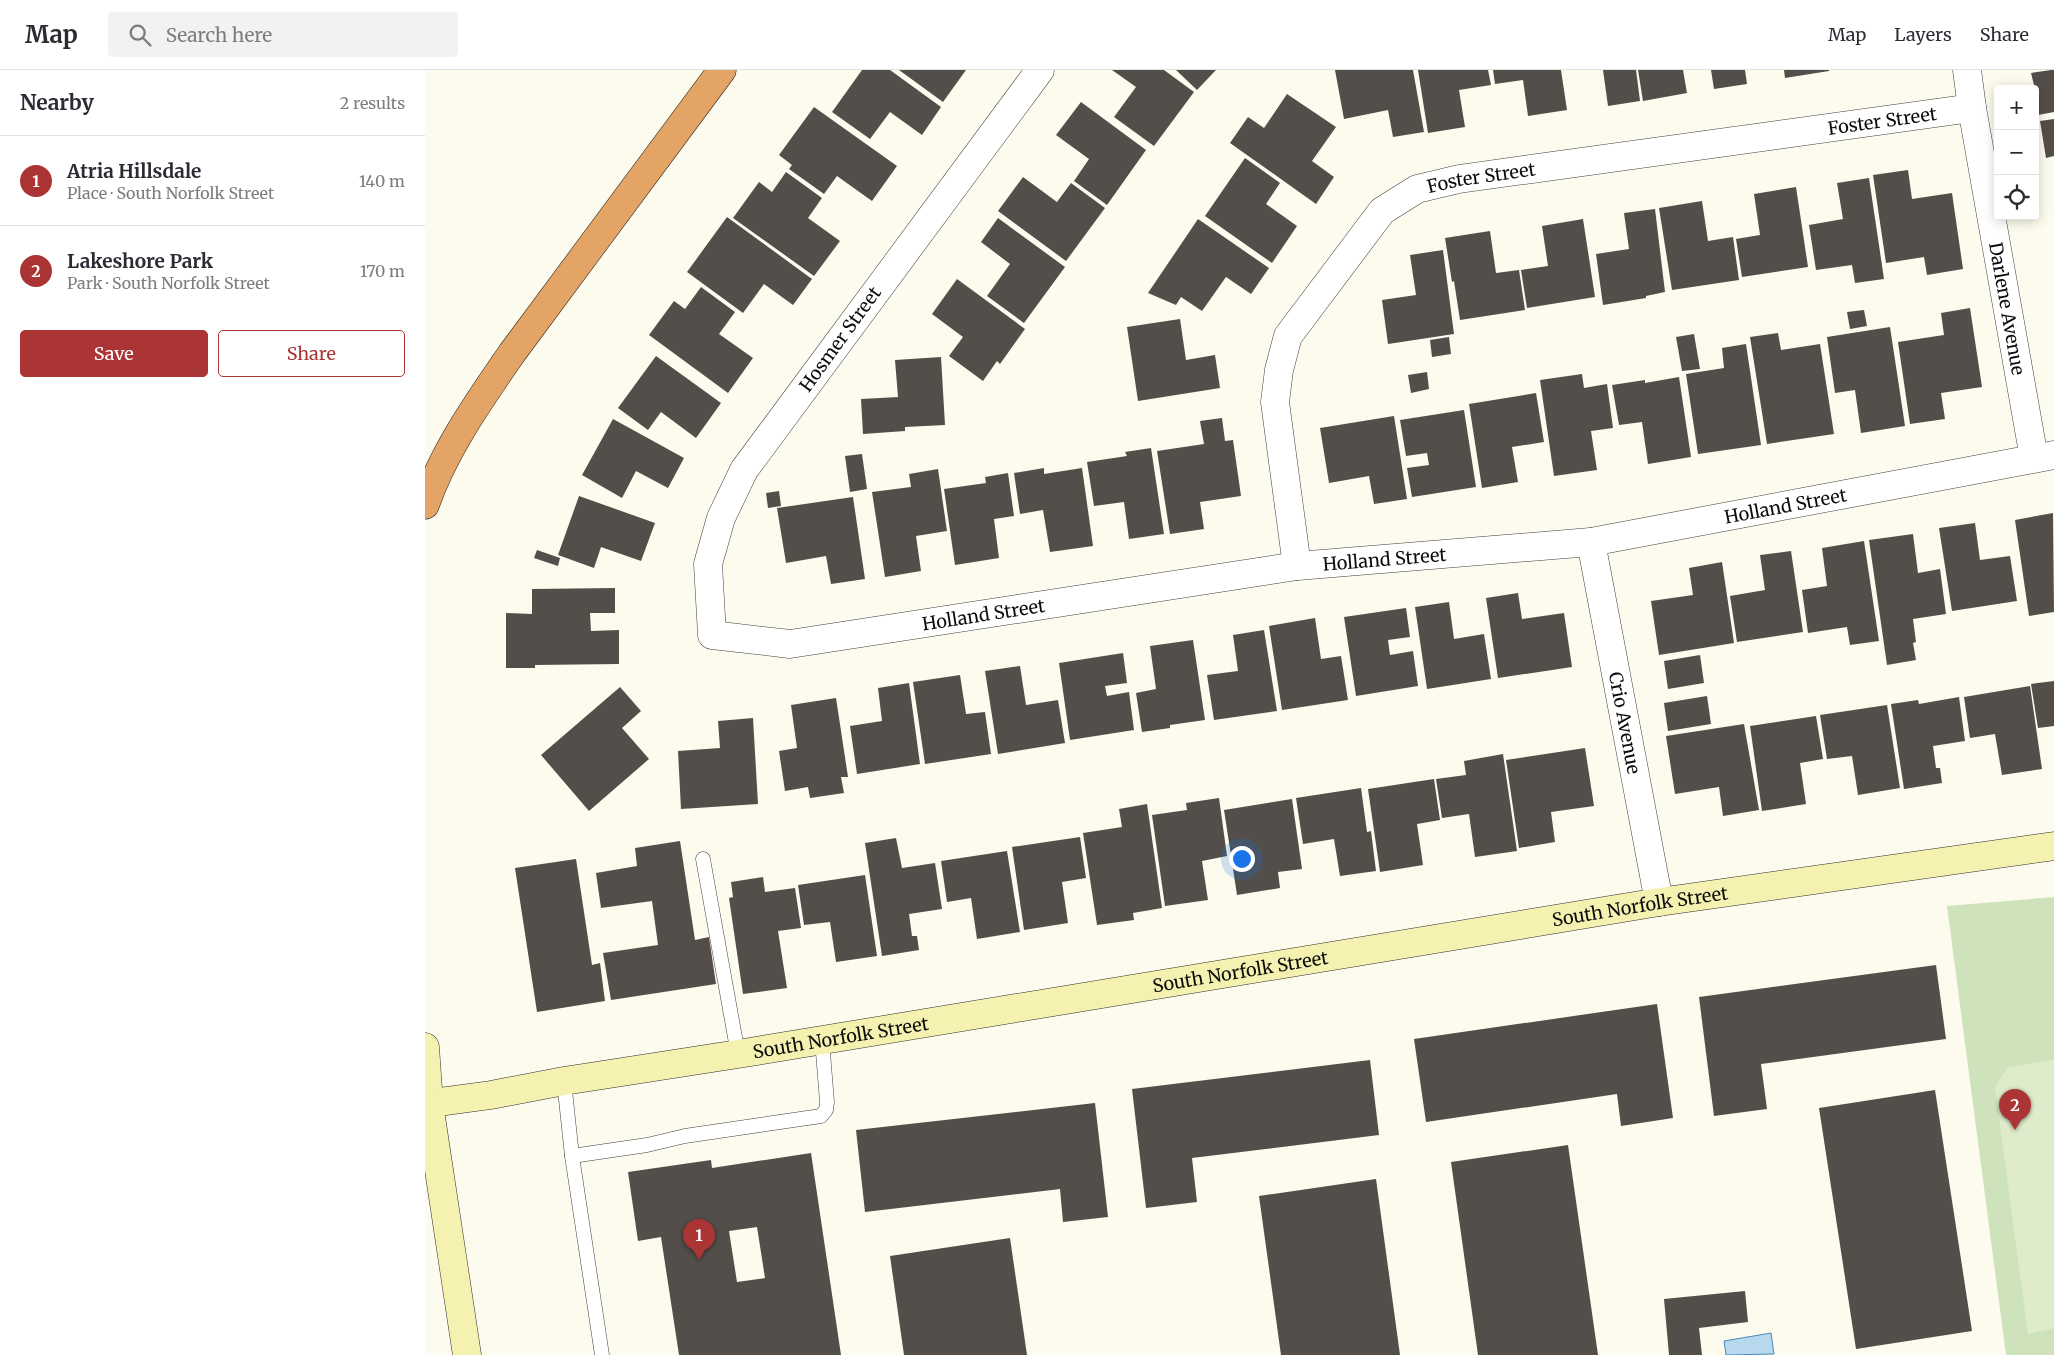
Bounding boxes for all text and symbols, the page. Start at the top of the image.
search box [108,12,458,57]
text: Map [25,19,78,50]
icon: search [126,21,154,49]
text: Search here [166,23,272,47]
text: Map [1828,23,1866,46]
text: Layers [1894,23,1952,46]
text: Share [1980,23,2029,46]
map controls [1994,85,2039,220]
button: + [1994,85,2039,130]
text: Nearby [20,89,94,116]
text: 2 results [340,93,405,113]
street label: Foster Street [1826,102,1938,139]
button: − [1994,130,2039,175]
street label: Foster Street [1425,157,1537,198]
text: Atria Hillsdale [67,159,201,183]
text: 1 [32,171,40,191]
text: 140 m [359,171,405,191]
button: locate [1994,175,2039,220]
text: Place · South Norfolk Street [67,183,274,203]
street label: Darlene Avenue [1984,240,2031,377]
text: Lakeshore Park [67,249,213,273]
text: 2 [31,261,41,281]
text: 170 m [360,261,405,281]
text: Park · South Norfolk Street [67,273,270,293]
street label: Hosmer Street [794,282,886,396]
button: Save [20,330,208,377]
button: Share [218,330,405,377]
street label: Holland Street [1722,483,1848,528]
street label: Holland Street [1322,542,1447,575]
street label: Holland Street [920,593,1046,635]
street label: Crio Avenue [1604,670,1646,776]
your location [1229,846,1255,872]
street label: South Norfolk Street [1550,881,1729,931]
street label: South Norfolk Street [1151,945,1330,997]
street label: South Norfolk Street [751,1011,930,1063]
pin: 2 [1999,1089,2031,1130]
pin: 1 [683,1219,715,1260]

